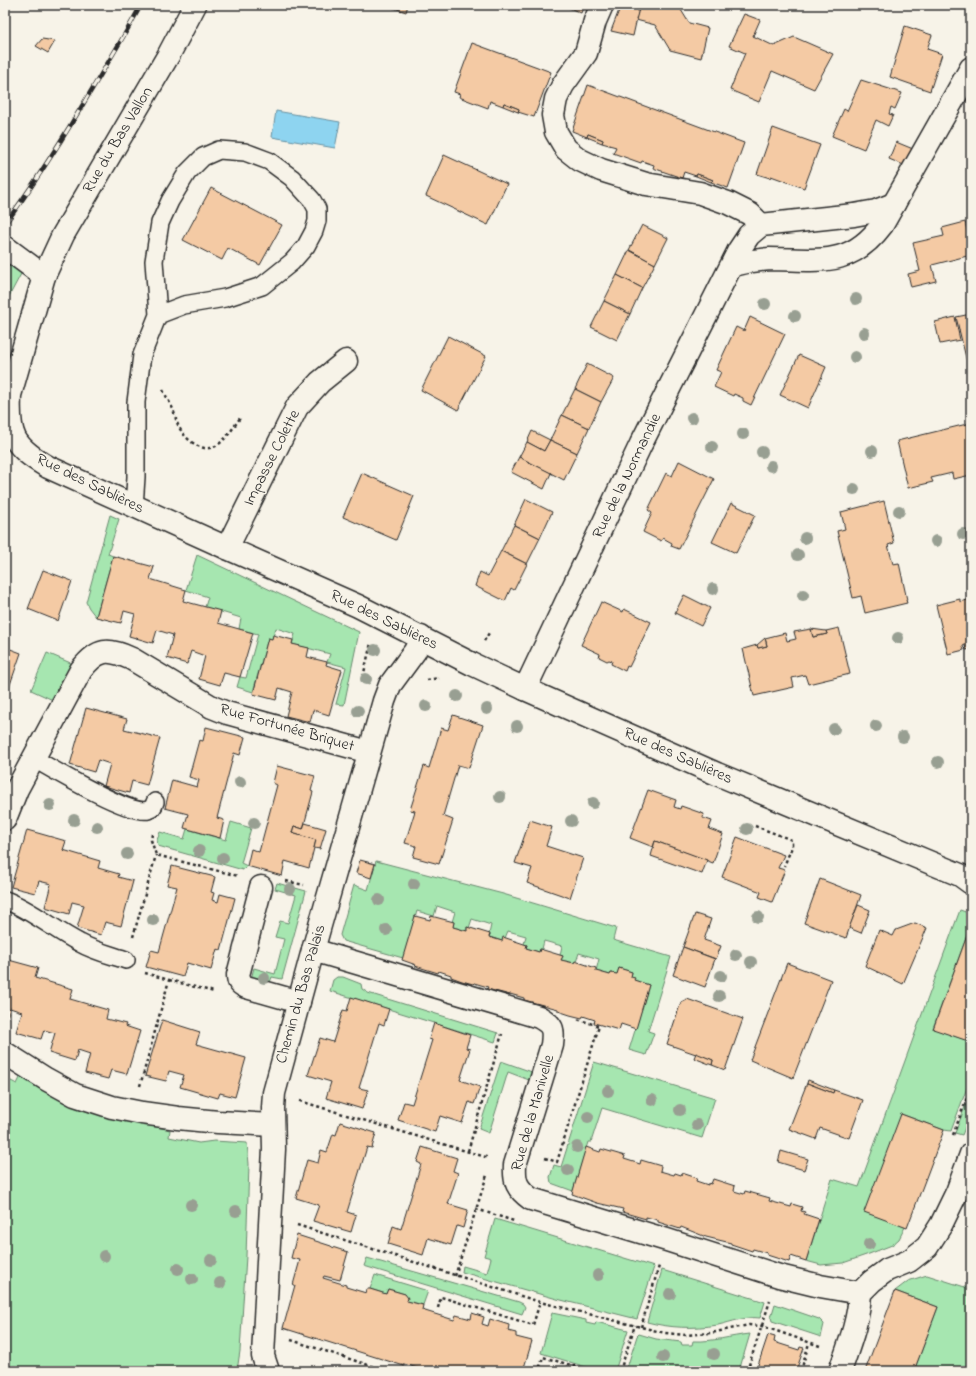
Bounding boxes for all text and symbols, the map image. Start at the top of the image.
street label: Rue du Bas Vallon [77,82,159,198]
street label: Impasse Colette [237,405,307,510]
street label: Rue de la Normandie [586,409,668,543]
street label: Rue des Sablières [32,448,148,520]
street label: Rue des Sablières [326,584,442,656]
street label: Rue Fortunée Briquet [217,697,358,759]
street label: Rue des Sablières [620,721,736,791]
street label: Chemin du Bas Palais [270,922,332,1066]
street label: Rue de la Manivelle [505,1051,561,1174]

